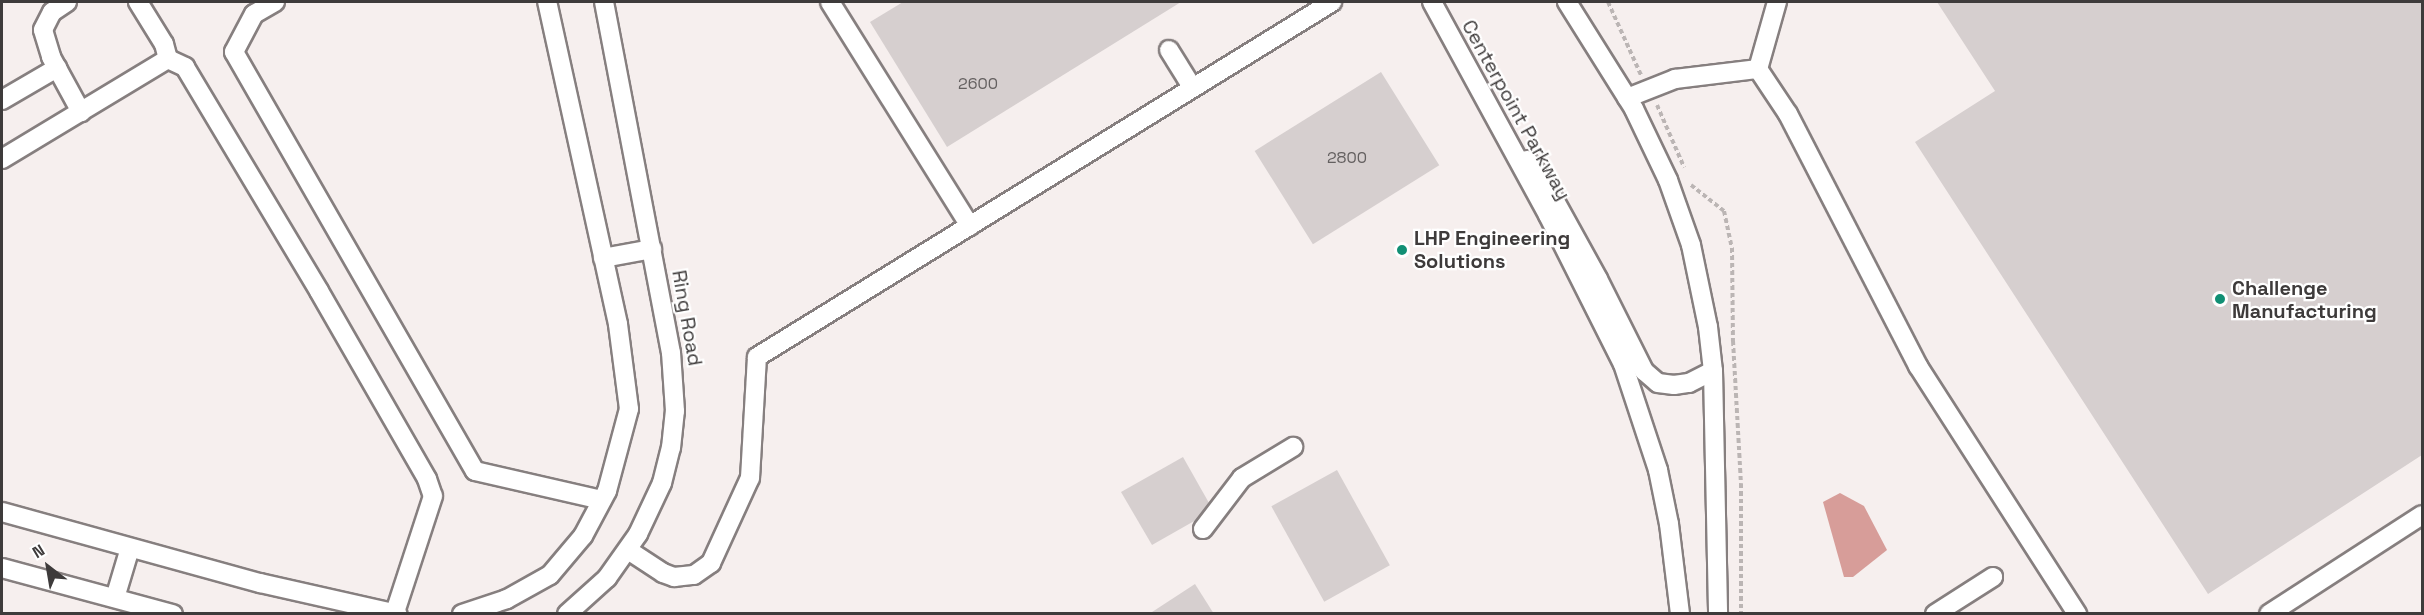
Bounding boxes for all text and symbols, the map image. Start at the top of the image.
street label: Centerpoint Parkway [1456,16,1576,204]
house number: 2600 [958,74,998,94]
house number: 2800 [1327,148,1367,168]
place label: LHP Engineering Solutions [1414,226,1570,273]
marker: LHP Engineering Solutions [1395,243,1409,257]
street label: Ring Road [667,268,707,368]
place label: Challenge Manufacturing [2232,276,2377,323]
marker: Challenge Manufacturing [2213,292,2227,306]
north arrow [18,537,78,597]
text: N [28,539,48,563]

